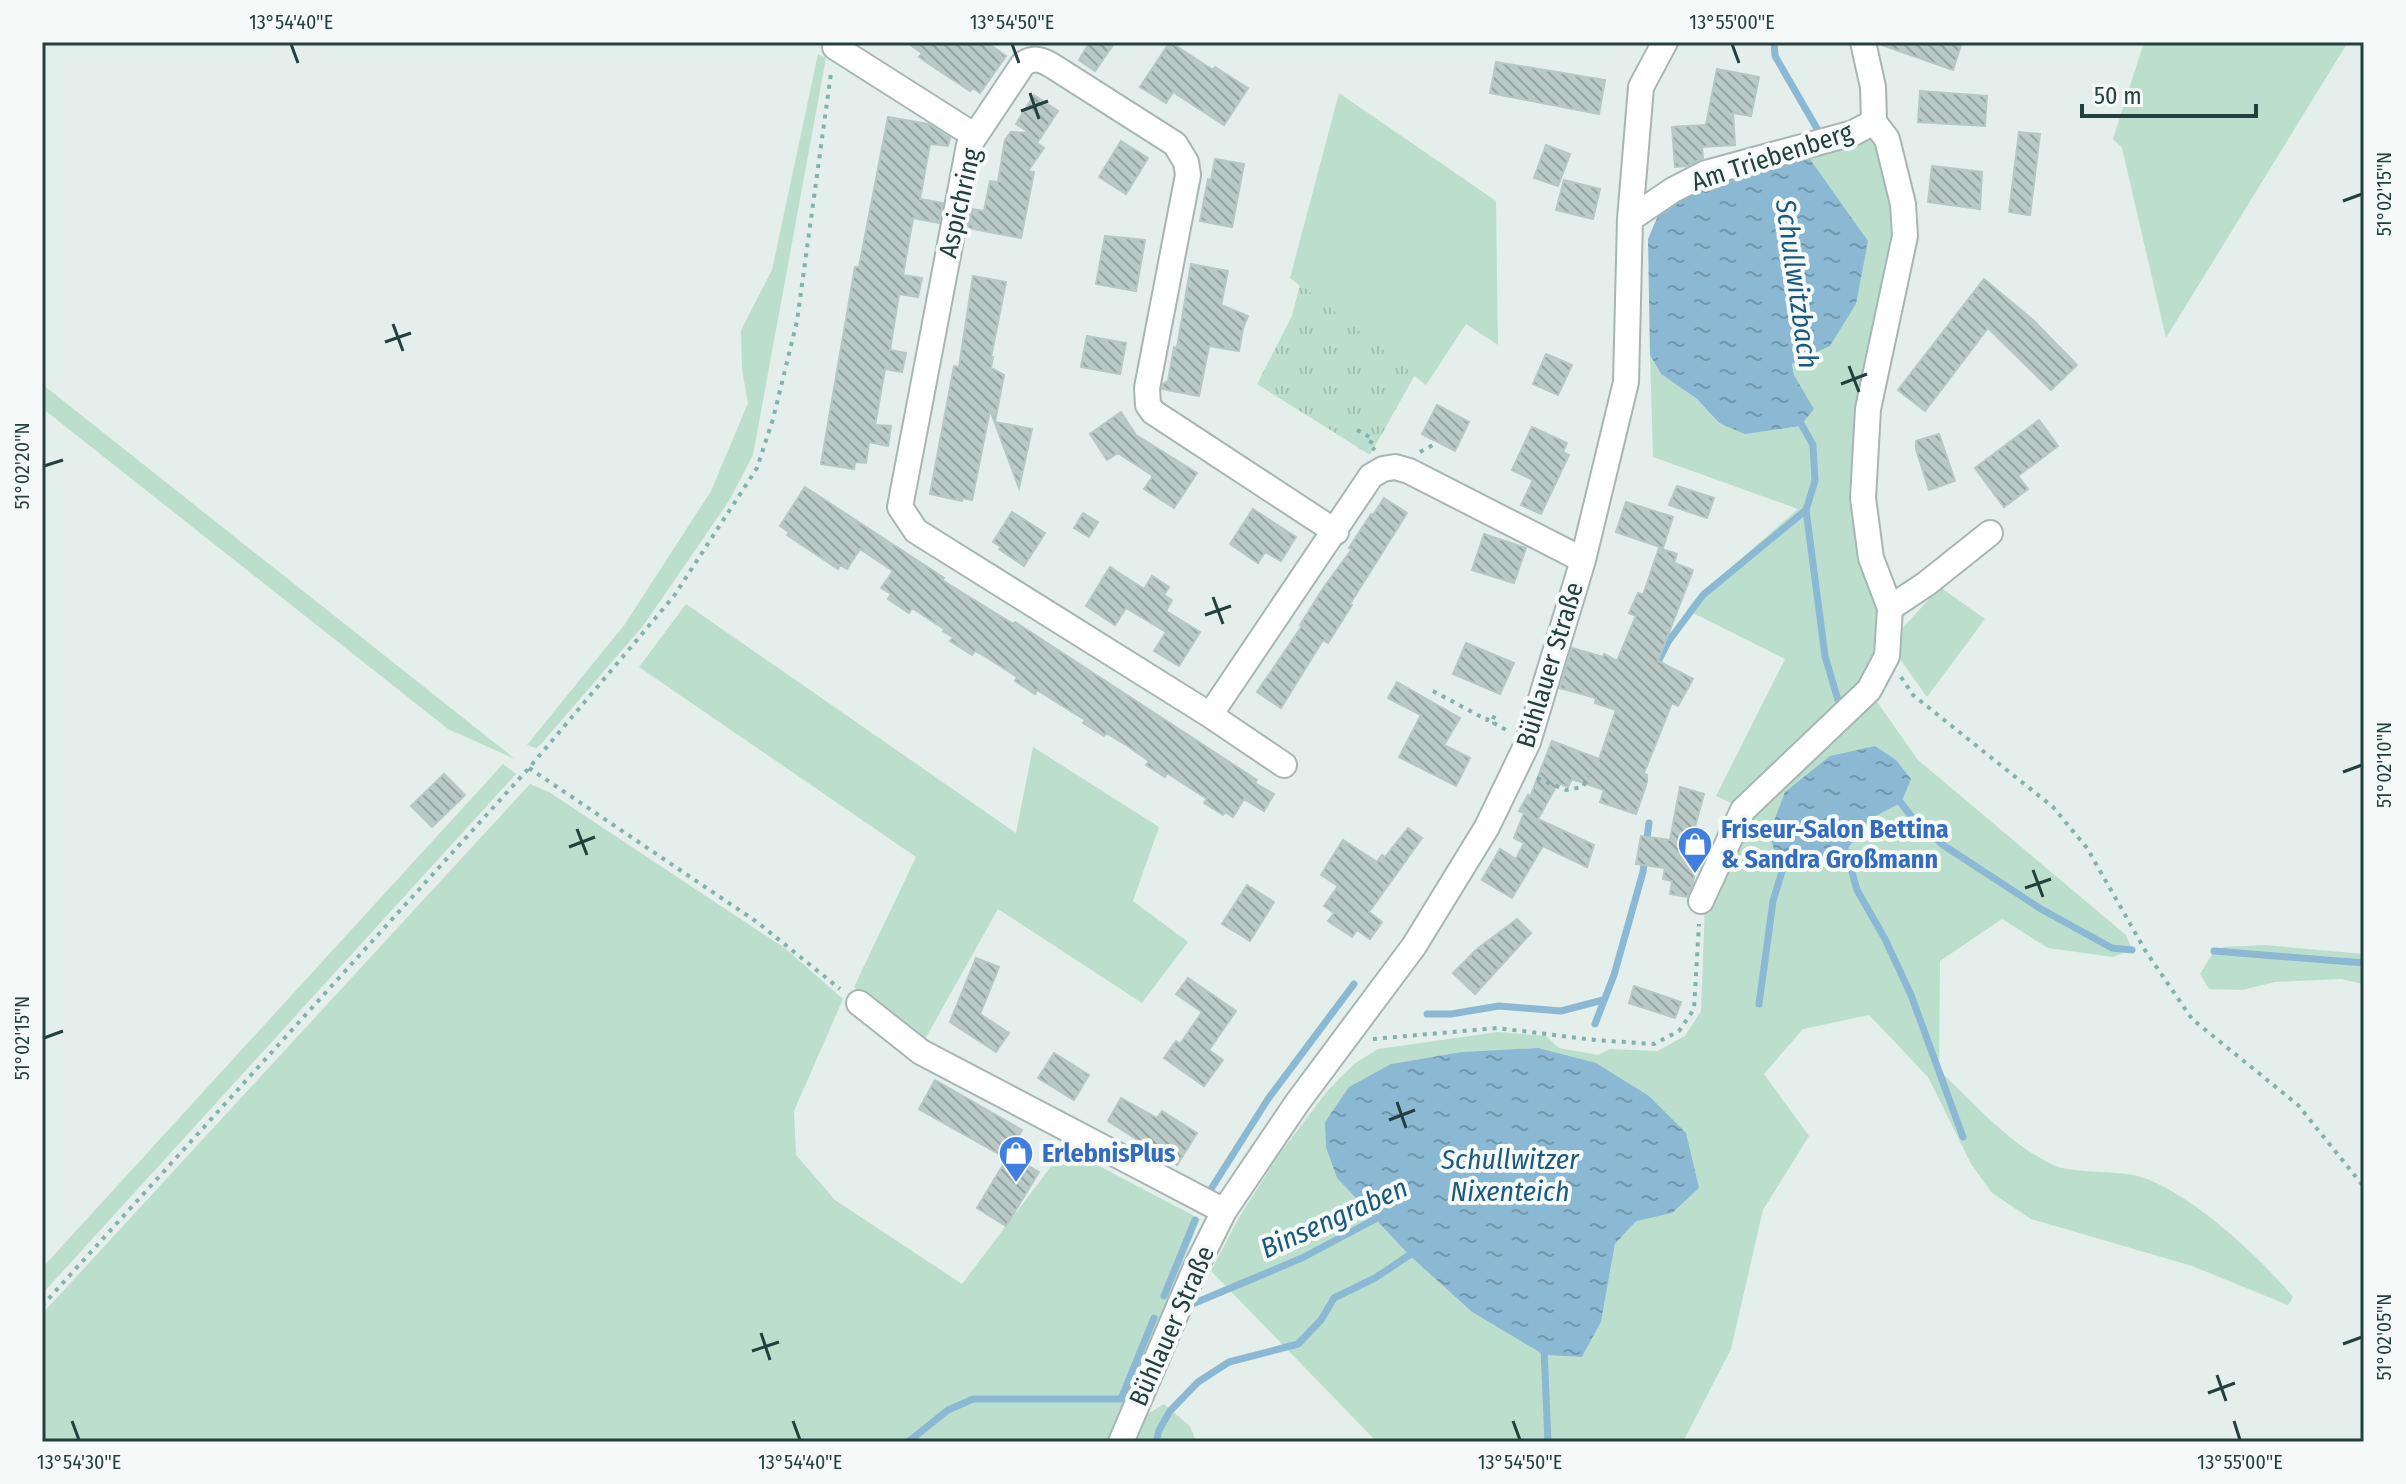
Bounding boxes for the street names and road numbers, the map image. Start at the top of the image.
street label: Am Triebenberg [1688,116,1857,198]
street label: Aspichring [932,144,988,261]
street label: Bühlauer Straße [1510,578,1590,752]
street label: Bühlauer Straße [1123,1241,1221,1411]

